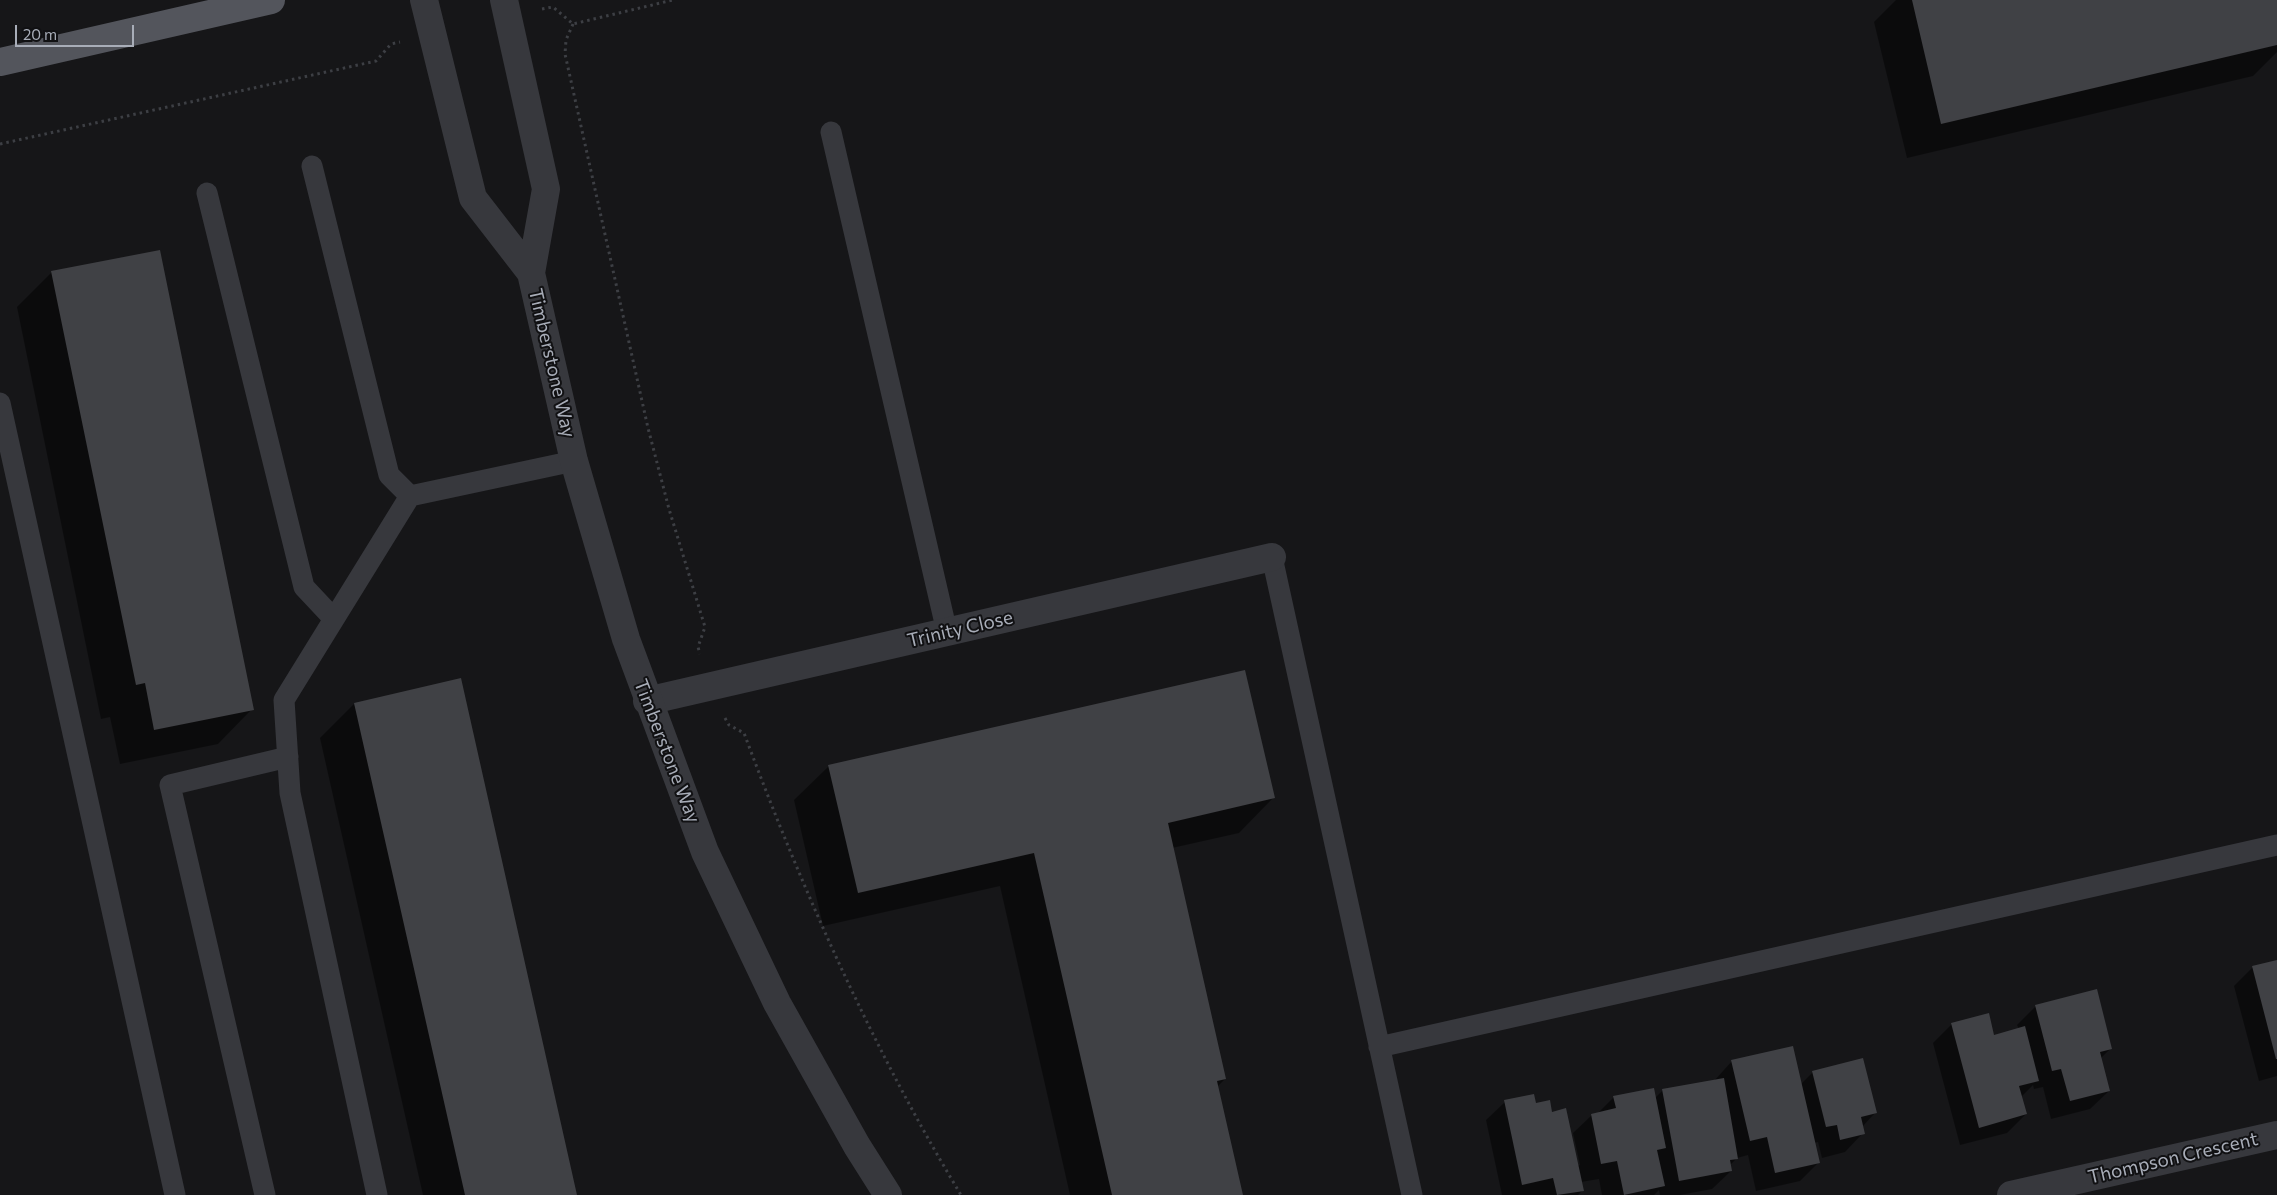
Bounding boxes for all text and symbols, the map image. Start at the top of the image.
scale bar [18,15,136,47]
text: 20 m [23,25,57,43]
street label: Timberstone Way [524,286,580,440]
street label: Trinity Close [905,606,1015,652]
street label: Timberstone Way [629,676,705,826]
street label: Thompson Crescent [2086,1127,2260,1189]

